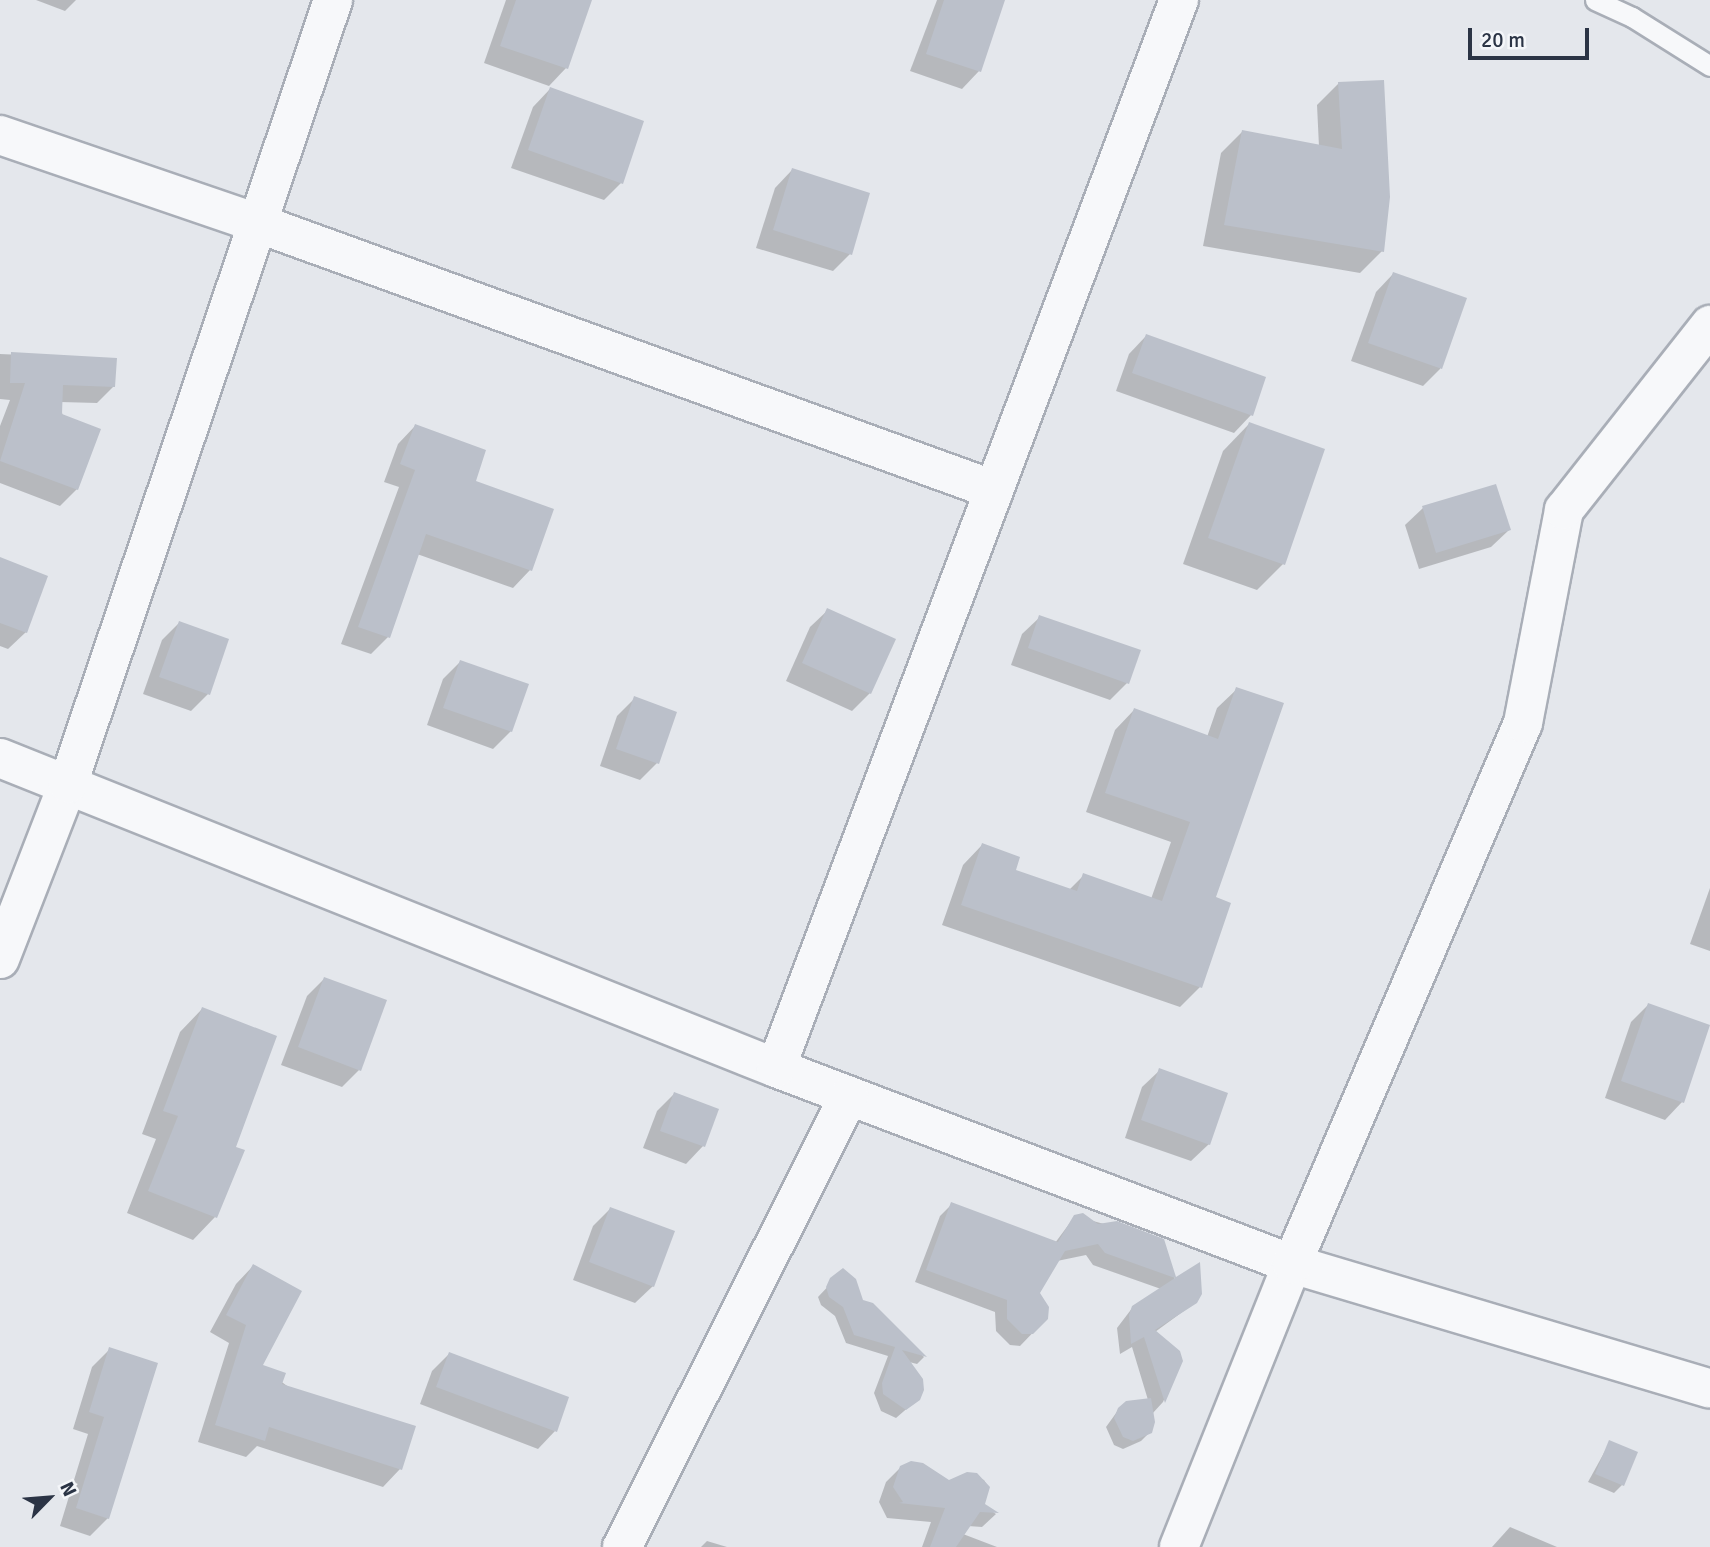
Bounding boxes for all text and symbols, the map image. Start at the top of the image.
scale bar [1472,14,1593,58]
text: 20 m [1481,27,1525,53]
north arrow [14,1463,84,1533]
text: N [54,1478,82,1500]

